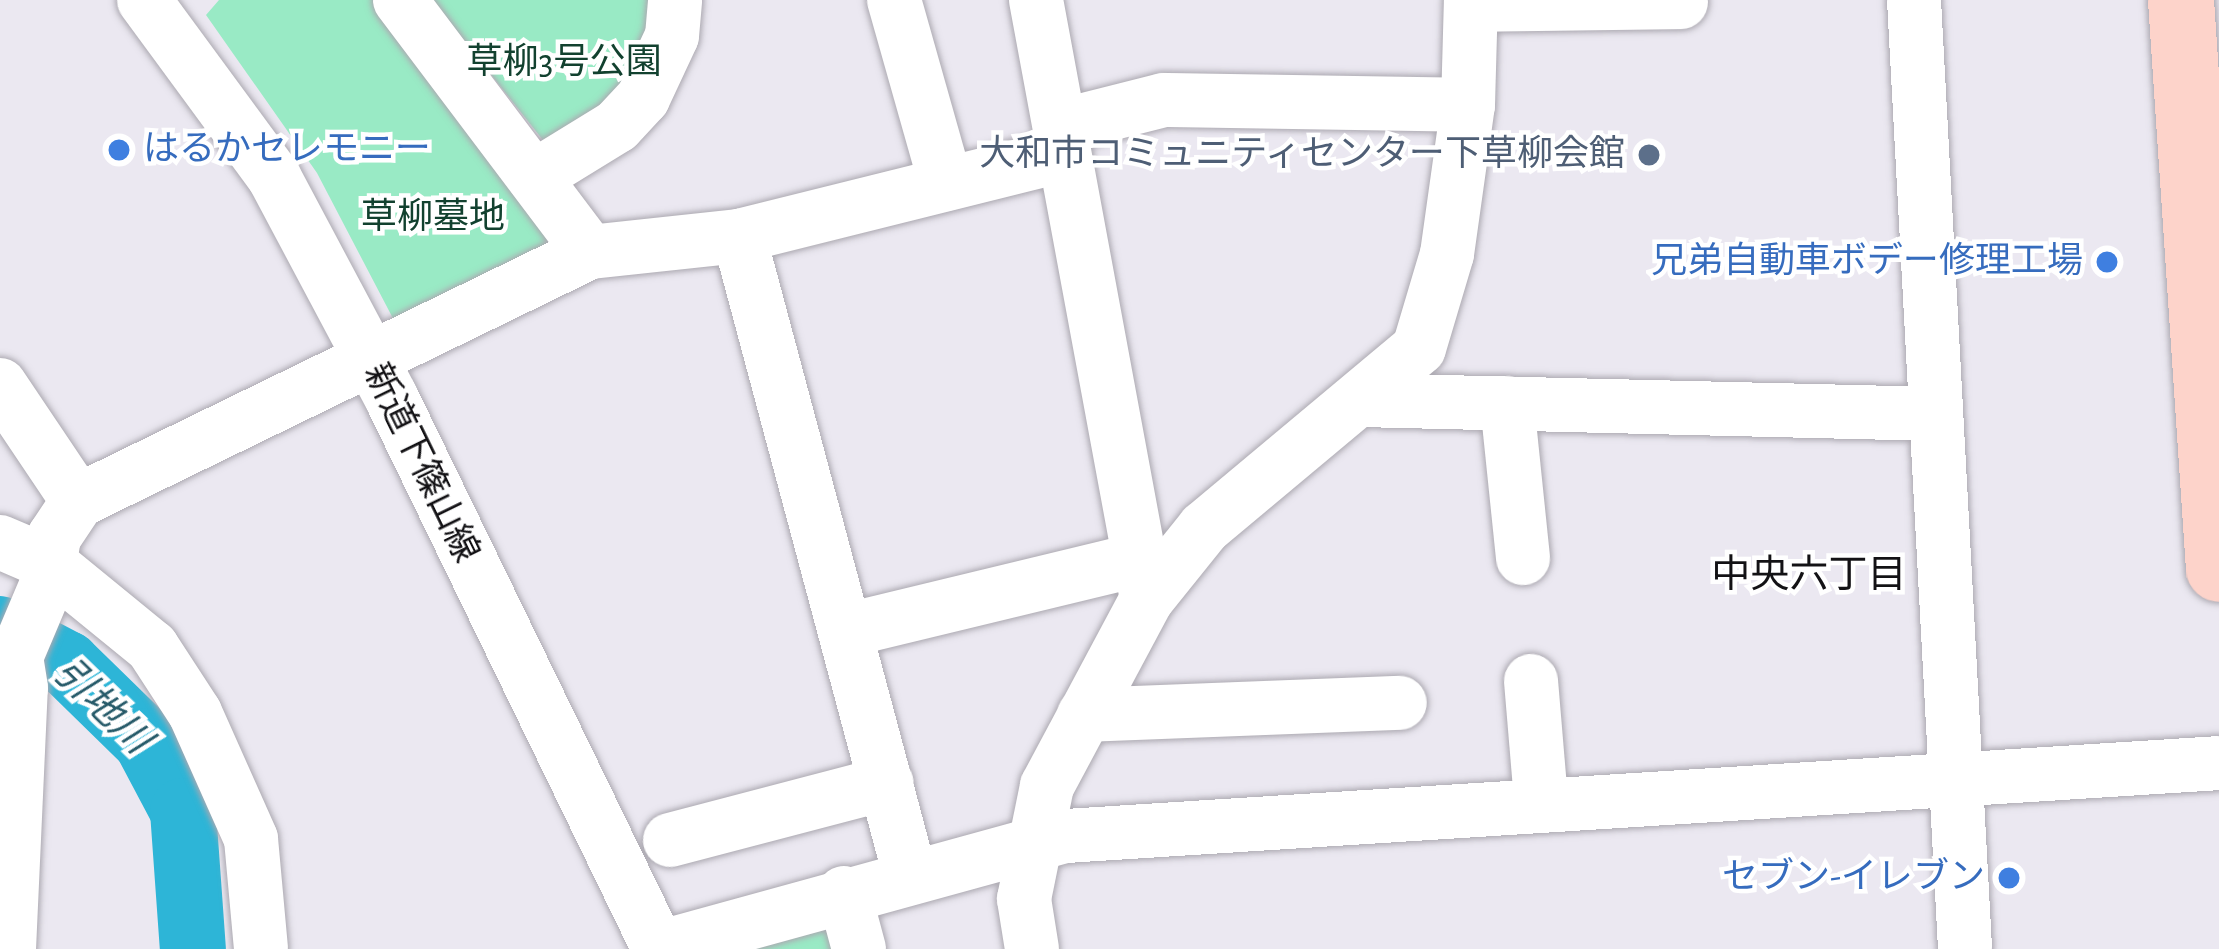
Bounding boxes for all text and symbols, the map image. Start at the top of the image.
park label: 草柳3号公園 [467,41,661,85]
place label: はるかセレモニー [143,128,431,172]
place label: 大和市コミュニティセンター下草柳会館 [977,133,1625,177]
marker: はるかセレモニー [106,137,132,163]
marker: 大和市コミュニティセンター下草柳会館 [1636,142,1662,168]
park label: 草柳墓地 [361,196,505,240]
place label: 兄弟自動車ボデー修理工場 [1651,240,2083,284]
marker: 兄弟自動車ボデー修理工場 [2094,249,2120,275]
street label: 新道下篠山線 [354,356,488,570]
district label: 中央六丁目 [1712,553,1906,599]
water label: 引地川 [43,650,159,764]
place label: セブン-イレブン [1722,856,1985,900]
marker: セブン-イレブン [1996,865,2022,891]

